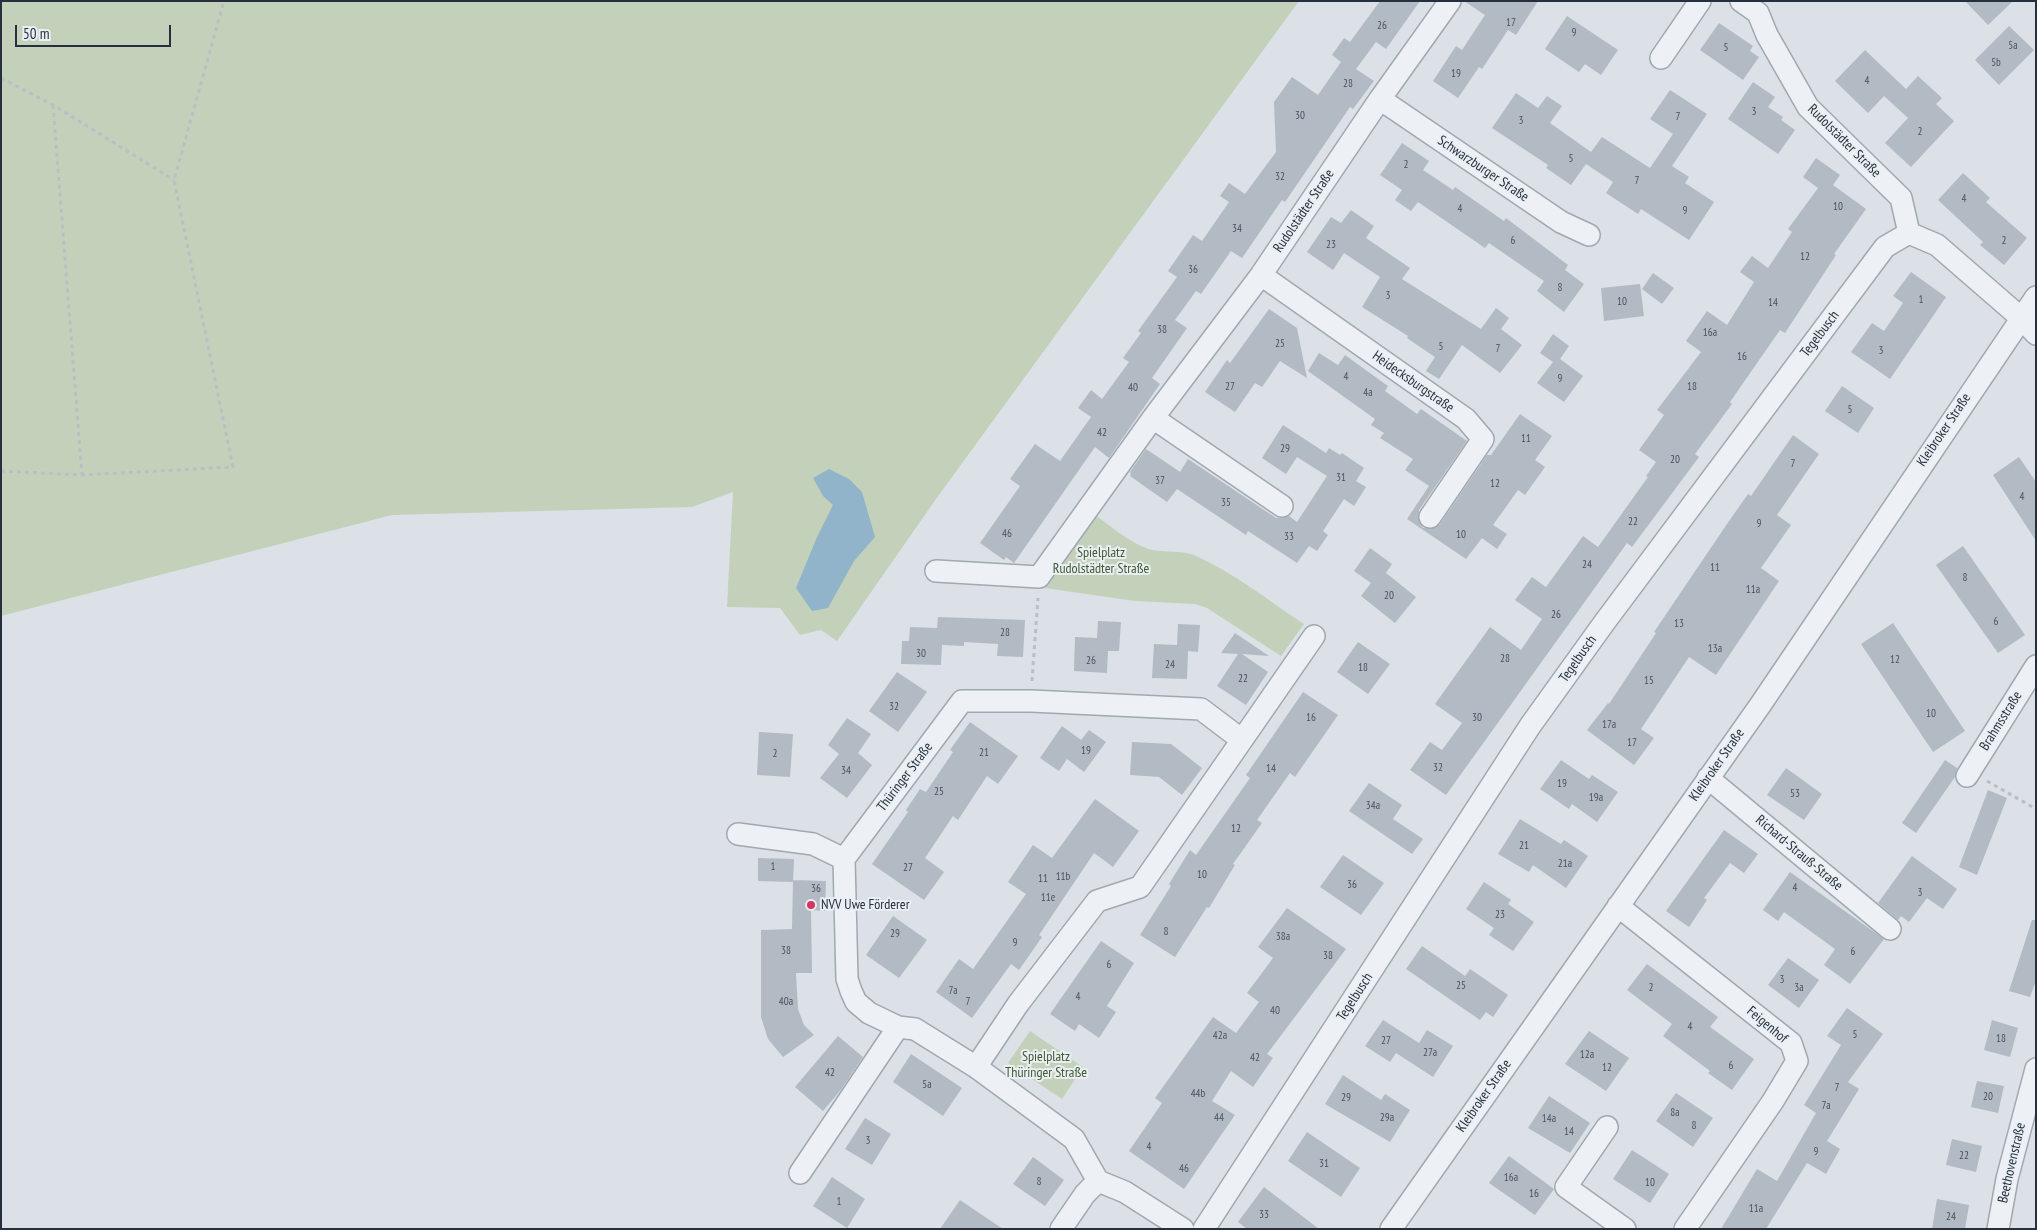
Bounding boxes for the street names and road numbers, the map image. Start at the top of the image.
street label: Rudolstädter Straße [1804,101,1884,181]
street label: Schwarzburger Straße [1434,132,1532,206]
street label: Rudolstädter Straße [1270,166,1338,256]
street label: Tegelbusch [1797,308,1843,360]
street label: Heidecksburgstraße [1369,348,1457,416]
street label: Kleibroker Straße [1913,390,1975,470]
street label: Tegelbusch [1556,632,1600,686]
street label: Brahmsstraße [1976,688,2026,754]
street label: Kleibroker Straße [1686,725,1748,805]
street label: Thüringer Straße [874,739,936,815]
street label: Richard-Strauß-Straße [1752,812,1846,894]
street label: Tegelbusch [1333,970,1377,1024]
street label: Feigenhof [1743,1003,1791,1047]
street label: Kleibroker Straße [1453,1056,1515,1136]
street label: Beethovenstraße [1995,1121,2029,1205]

